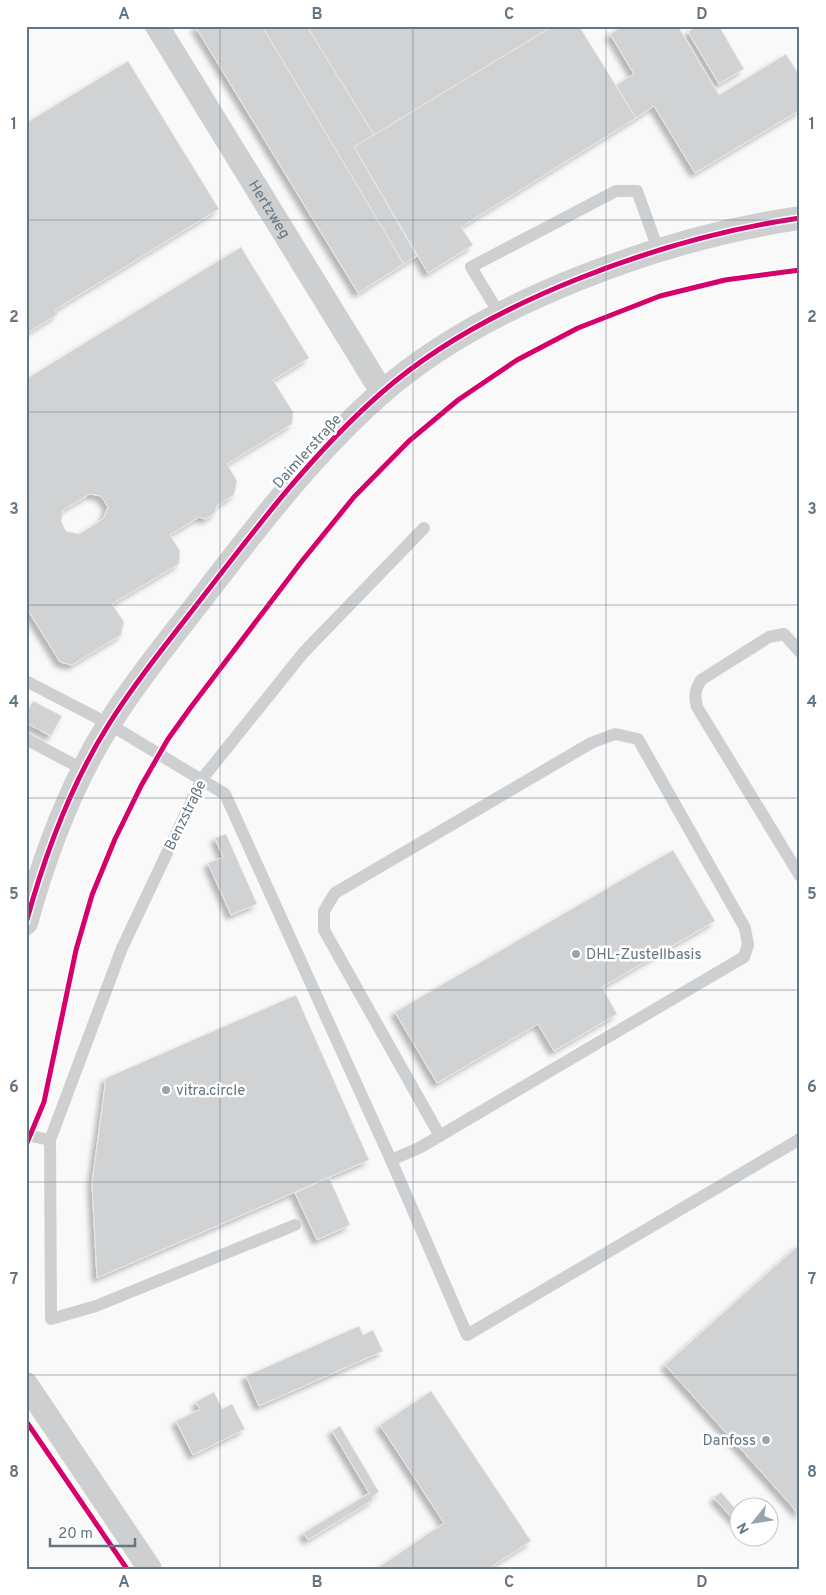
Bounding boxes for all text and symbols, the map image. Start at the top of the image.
text: A [118,5,130,25]
text: B [311,5,323,25]
text: C [504,5,514,25]
text: D [696,5,708,25]
text: 1 [11,115,17,135]
text: 1 [809,115,815,135]
street label: Hertzweg [243,177,293,243]
text: 2 [9,308,19,328]
text: 2 [807,308,817,328]
street label: Daimlerstraße [270,411,347,493]
text: 3 [9,500,19,520]
text: 3 [807,500,817,520]
text: 4 [9,693,19,713]
text: 4 [807,693,817,713]
street label: Benzstraße [161,777,212,854]
text: 5 [9,885,19,905]
text: 5 [807,885,817,905]
place label: DHL-Zustellbasis [586,946,701,965]
marker: DHL-Zustellbasis [570,948,582,960]
text: 6 [9,1078,19,1098]
text: 6 [807,1078,817,1098]
place label: vitra.circle [176,1082,245,1101]
marker: vitra.circle [160,1084,172,1096]
text: 7 [10,1270,18,1290]
text: 7 [808,1270,816,1290]
place label: Danfoss [703,1432,756,1451]
marker: Danfoss [760,1434,772,1446]
text: 8 [9,1463,19,1483]
text: 8 [807,1463,817,1483]
north arrow [728,1498,778,1548]
scale bar [50,1515,135,1547]
text: N [734,1519,754,1536]
text: 20 m [58,1525,93,1544]
text: A [118,1573,130,1593]
text: B [311,1573,323,1593]
text: C [504,1573,514,1593]
text: D [696,1573,708,1593]

